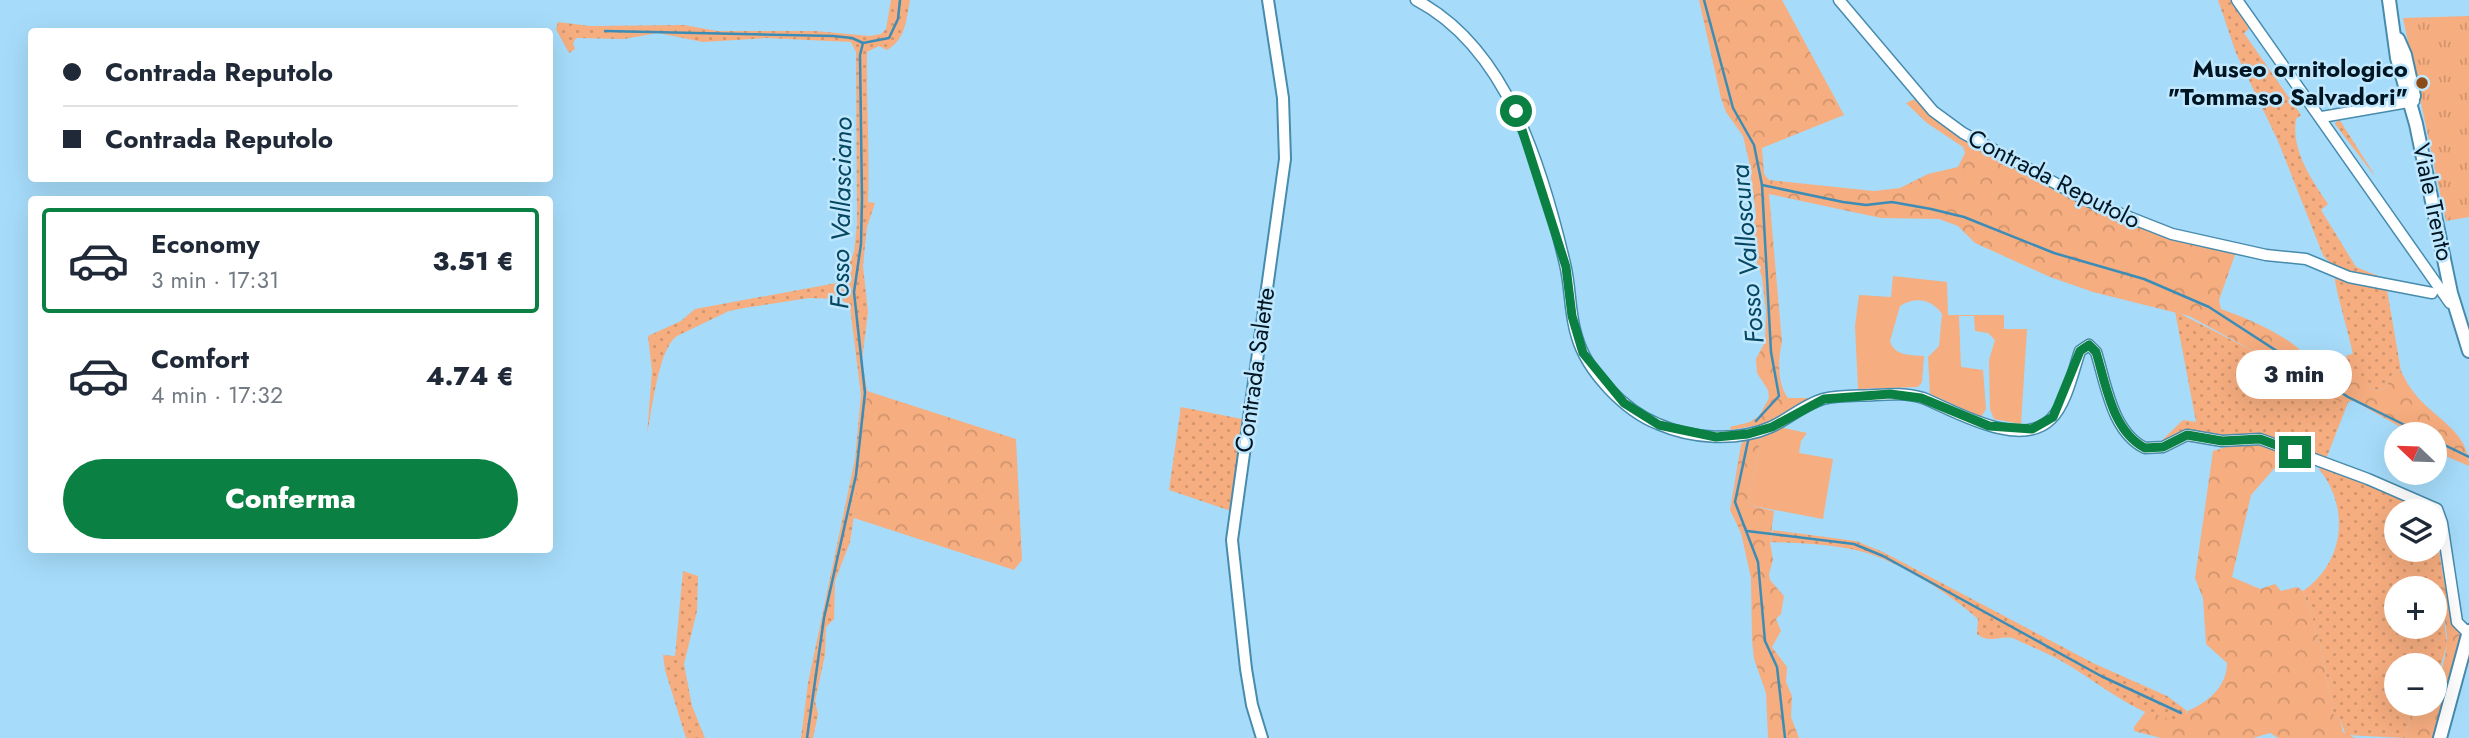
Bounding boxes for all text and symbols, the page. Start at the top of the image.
place label: Museo ornitologico "Tommaso Salvadori" [2168,51,2408,114]
text: Contrada Reputolo [105,53,333,91]
marker: Museo ornitologico "Tommaso Salvadori" [2414,75,2430,91]
route start [1500,95,1532,127]
water label: Fosso Vallasciano [820,116,862,309]
text: Contrada Reputolo [105,120,333,158]
street label: Contrada Reputolo [1962,120,2147,237]
street label: Viale Trento [2404,140,2463,264]
water label: Fosso Valloscura [1720,162,1774,345]
text: Economy [151,225,260,263]
icon: car [67,229,130,292]
text: 3.51 € [433,242,514,280]
text: 3 min · 17:31 [151,263,279,297]
street label: Contrada Salette [1226,285,1283,455]
text: Comfort [151,340,249,378]
icon: car [67,344,130,407]
callout: 3 min [2237,350,2353,400]
text: 4.74 € [426,357,514,395]
text: 3 min [2264,357,2324,391]
text: 4 min · 17:32 [151,378,283,412]
north arrow [2384,422,2446,485]
map controls [2384,422,2447,716]
route end [2279,436,2311,468]
button: Conferma [63,459,518,539]
button: layers [2384,499,2447,562]
button: + [2384,576,2447,639]
button: − [2384,653,2447,716]

